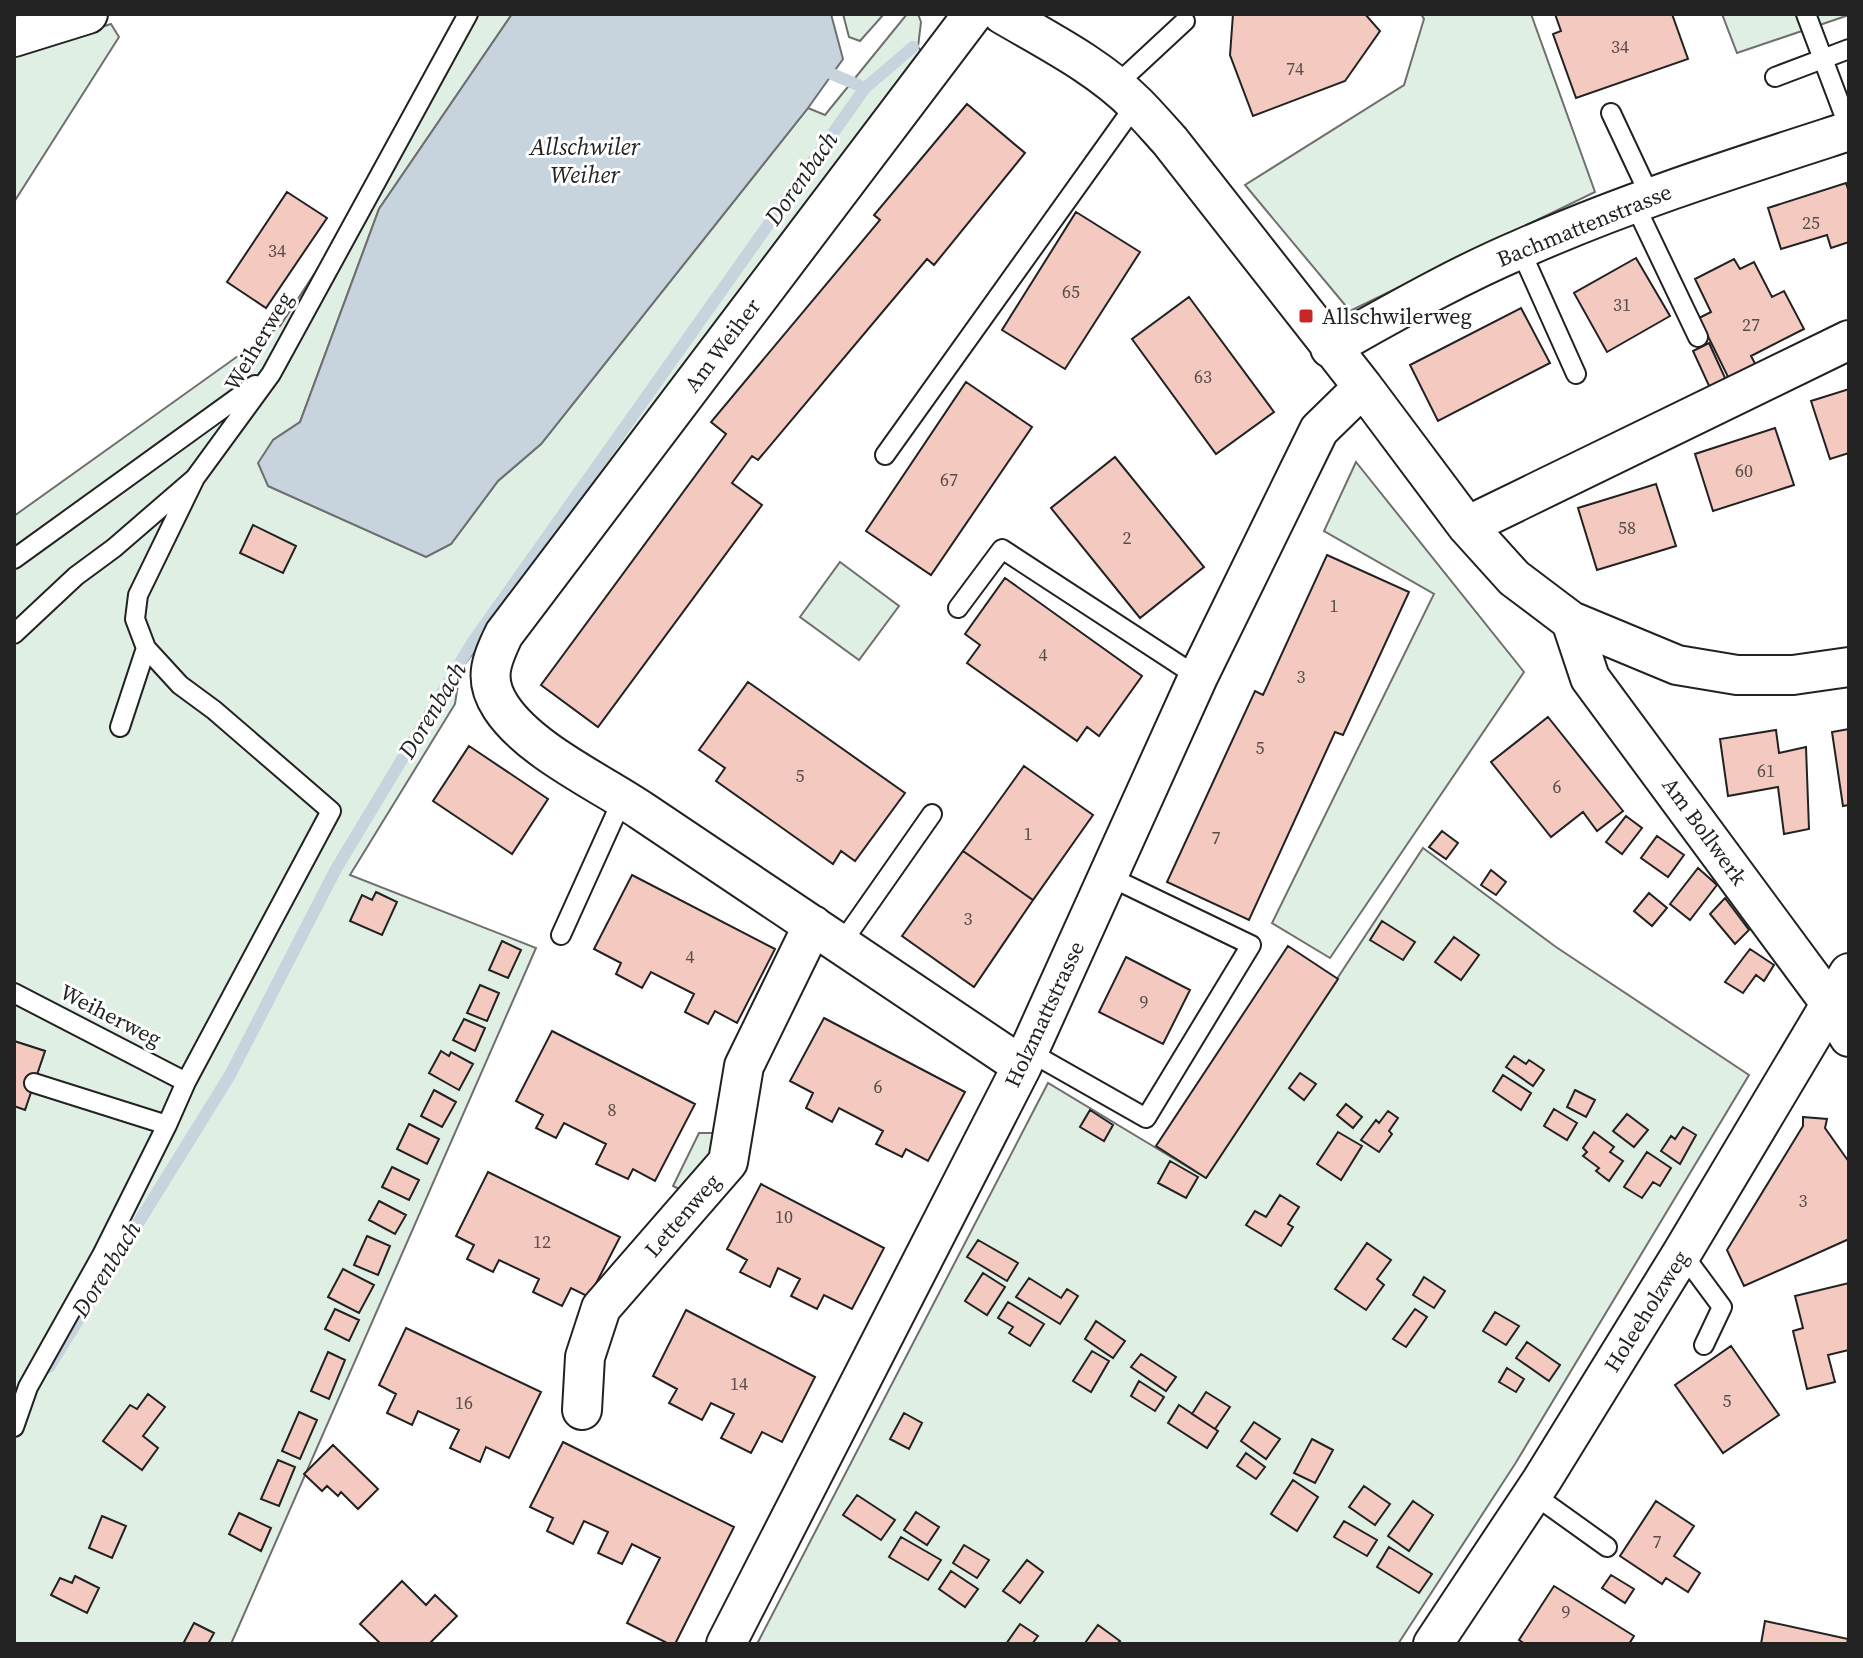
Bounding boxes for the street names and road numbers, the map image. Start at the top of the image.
street label: Bachmattenstrasse [1492,176,1676,274]
street label: Weiherweg [217,286,299,396]
street label: Am Weiher [677,291,768,398]
street label: Am Bollwerk [1656,771,1755,892]
street label: Holzmattstrasse [997,936,1091,1092]
street label: Weiherweg [55,977,167,1053]
street label: Lettenweg [637,1167,727,1263]
street label: Holeeholzweg [1597,1244,1695,1378]

